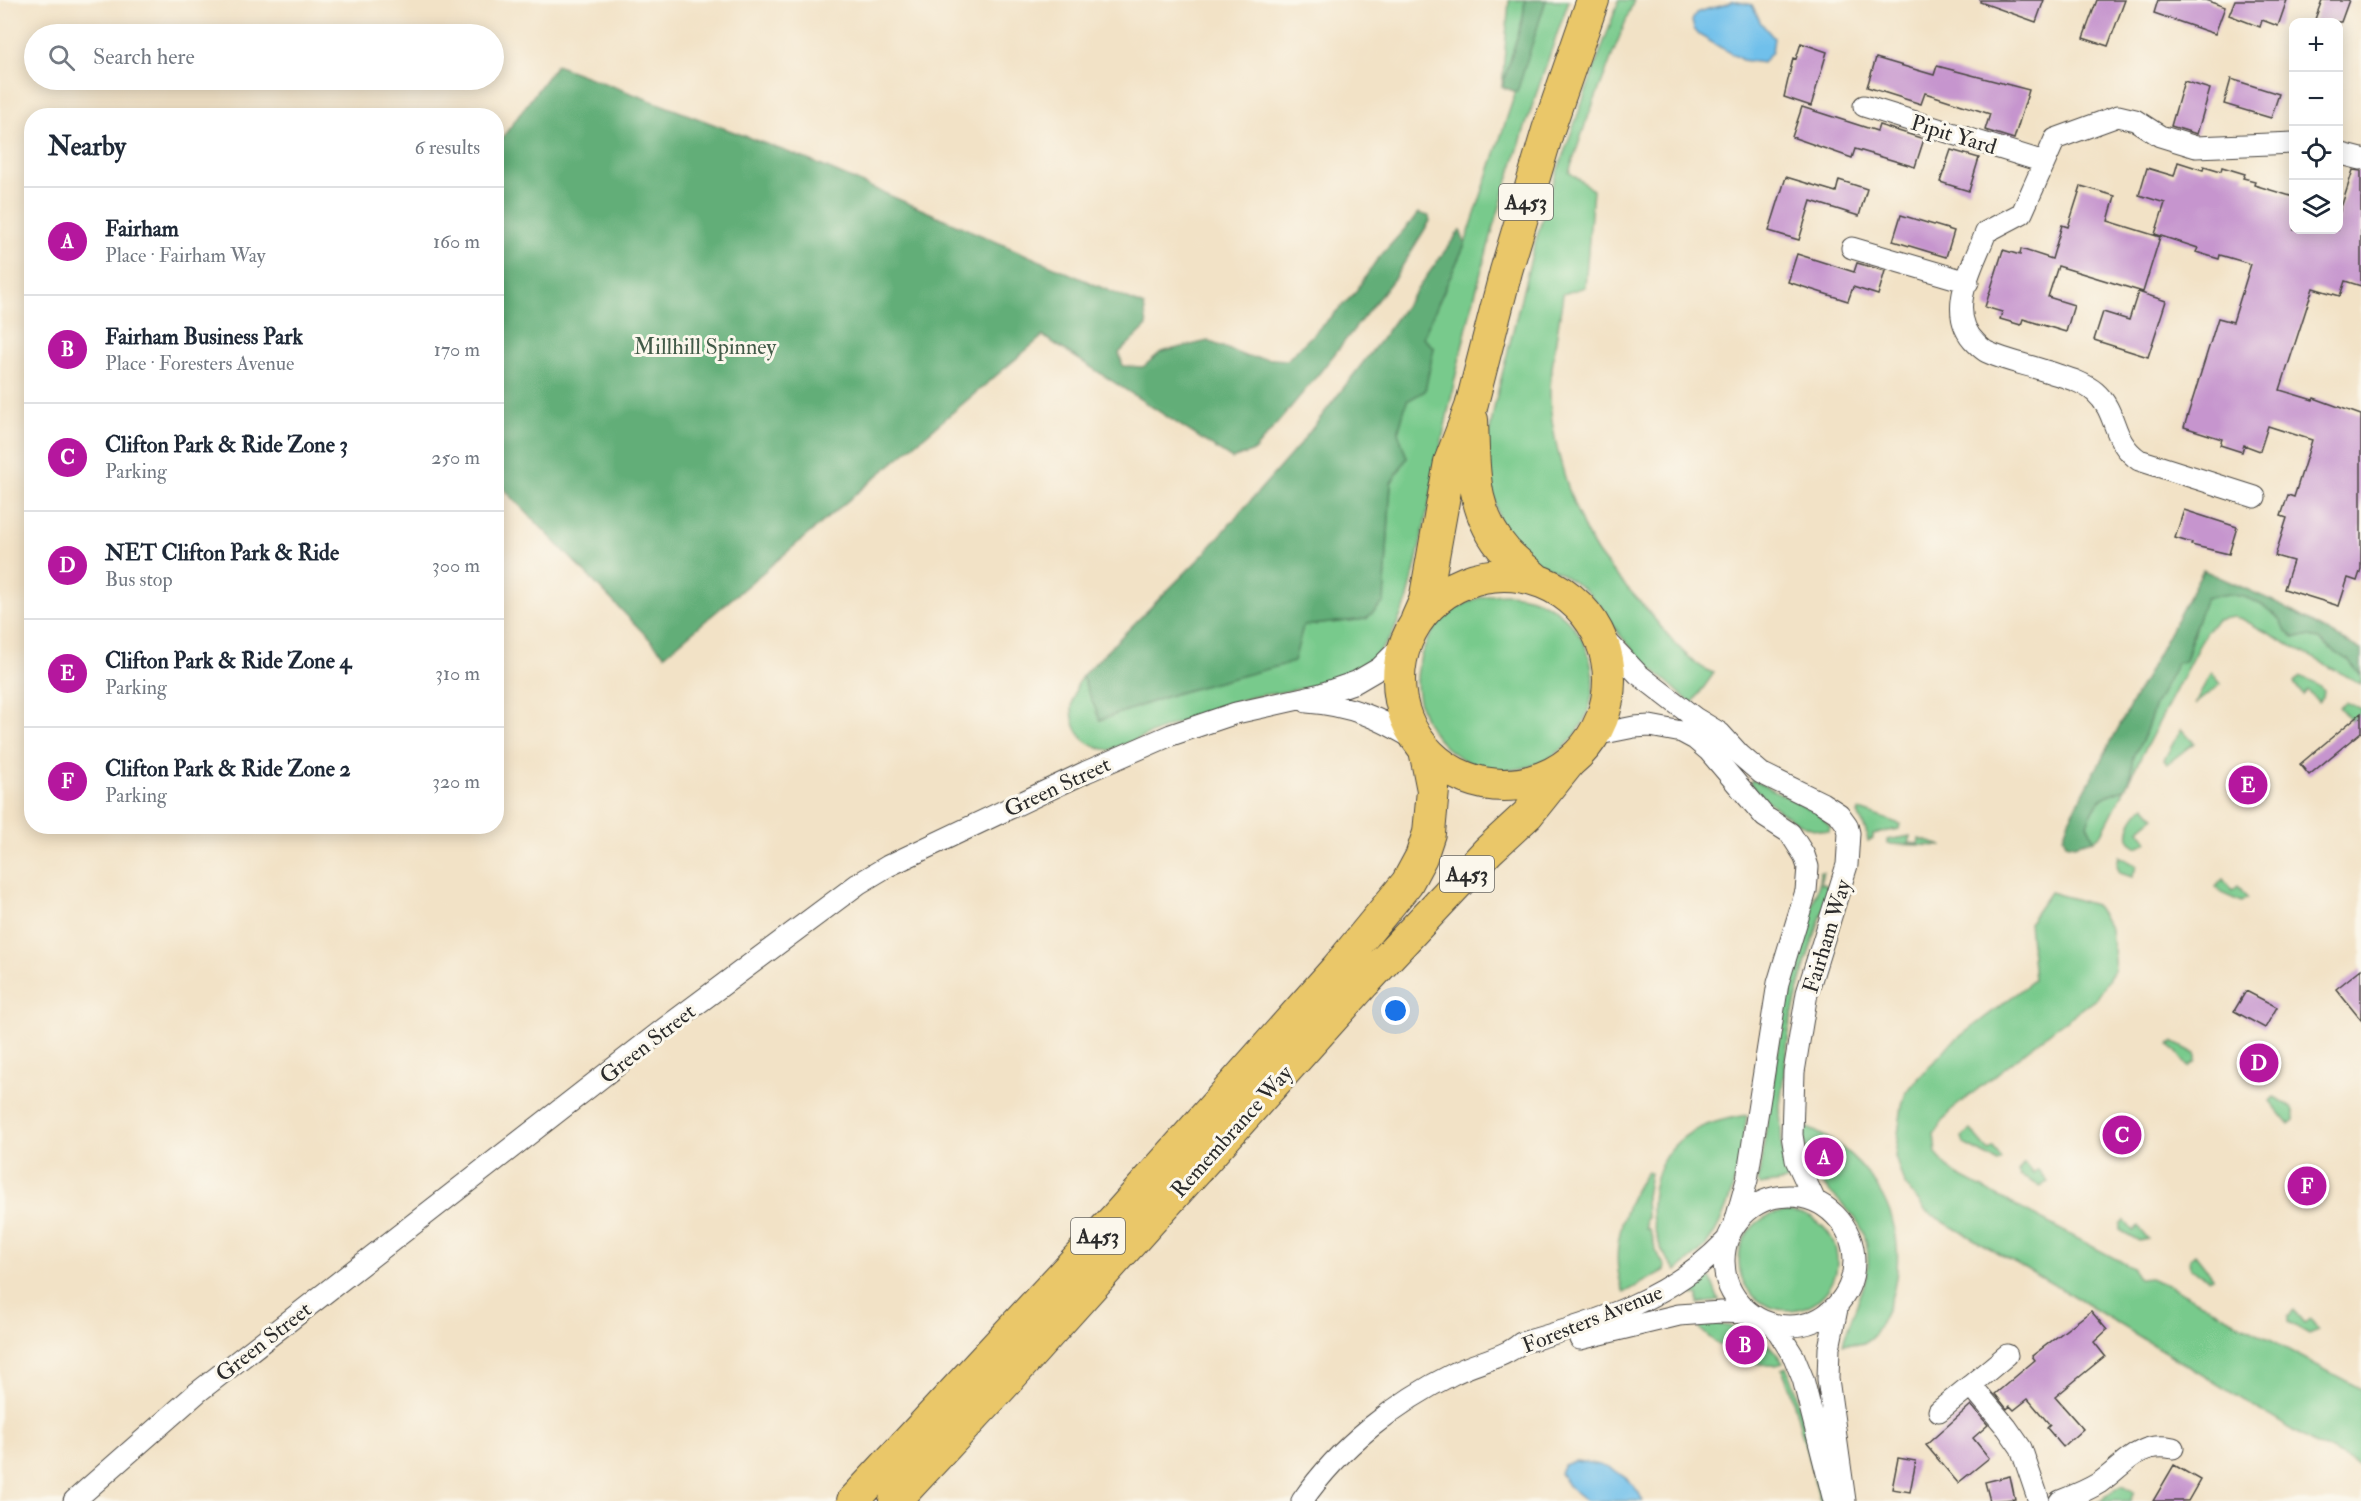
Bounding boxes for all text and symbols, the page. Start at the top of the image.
map controls [2289,18,2343,234]
button: + [2289,18,2343,72]
search box [24,24,504,90]
icon: search [45,41,78,74]
text: Search here [93,43,195,71]
button: − [2289,72,2343,126]
street label: Pipit Yard [1907,109,2000,162]
button: locate [2289,126,2343,180]
text: Nearby [48,131,126,163]
text: 6 results [414,135,480,160]
button: layers [2289,180,2343,234]
road number: A453 [1499,184,1553,220]
text: Fairham [105,215,179,243]
text: A [61,229,74,254]
text: 160 m [433,229,480,254]
text: Place · Fairham Way [105,243,266,268]
text: Fairham Business Park [105,323,303,351]
park label: Millhill Spinney [634,333,777,362]
text: B [61,337,74,362]
text: 170 m [434,337,480,362]
text: Place · Foresters Avenue [105,351,294,376]
text: Clifton Park & Ride Zone 3 [105,431,348,459]
text: C [60,445,75,470]
text: 250 m [431,445,480,470]
text: Parking [105,459,167,484]
text: NET Clifton Park & Ride [105,539,339,567]
text: D [59,553,76,578]
text: 300 m [432,553,480,578]
text: Bus stop [105,567,173,592]
text: Clifton Park & Ride Zone 4 [105,647,351,675]
text: E [60,661,75,686]
text: 310 m [435,661,480,686]
text: Parking [105,675,167,700]
street label: Green Street [1000,750,1115,824]
text: Clifton Park & Ride Zone 2 [105,755,351,783]
pin: E [2228,762,2268,808]
text: F [61,769,74,794]
text: 320 m [432,769,480,794]
text: Parking [105,783,167,808]
road number: A453 [1440,856,1494,892]
street label: Fairham Way [1796,876,1858,997]
your location [1381,996,1410,1025]
street label: Green Street [594,998,701,1090]
pin: D [2240,1040,2278,1086]
street label: Remembrance Way [1165,1059,1299,1204]
pin: C [2102,1112,2142,1158]
pin: A [1804,1134,1844,1180]
pin: F [2288,1164,2326,1208]
road number: A453 [1071,1218,1125,1254]
street label: Foresters Avenue [1518,1278,1667,1360]
street label: Green Street [210,1296,317,1388]
pin: B [1726,1322,1764,1368]

